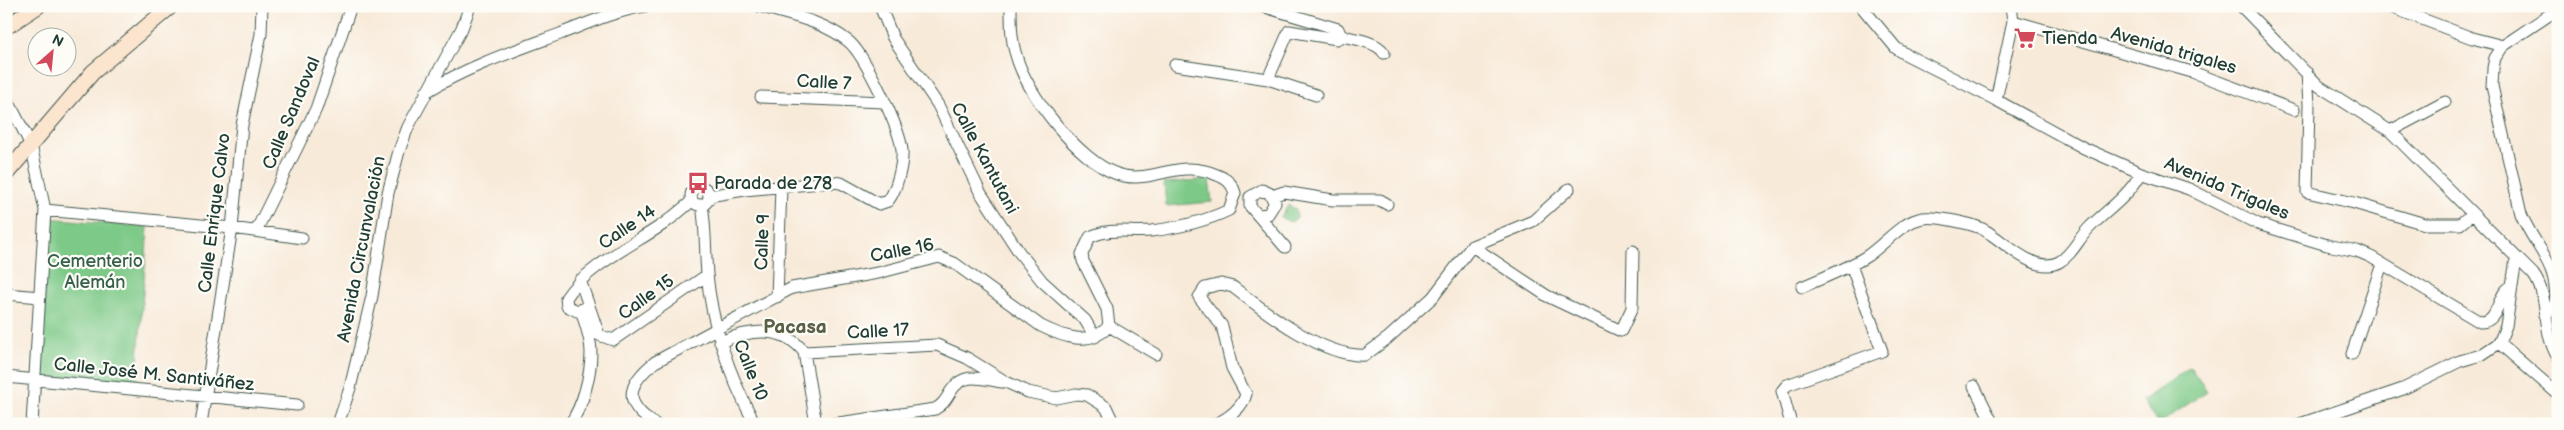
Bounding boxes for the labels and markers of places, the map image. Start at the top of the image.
supermarket icon: Tienda [2012,25,2038,51]
place label: Tienda [2042,28,2098,49]
bus stop icon: Parada de 278 [685,170,711,196]
place label: Parada de 278 [714,173,832,194]

